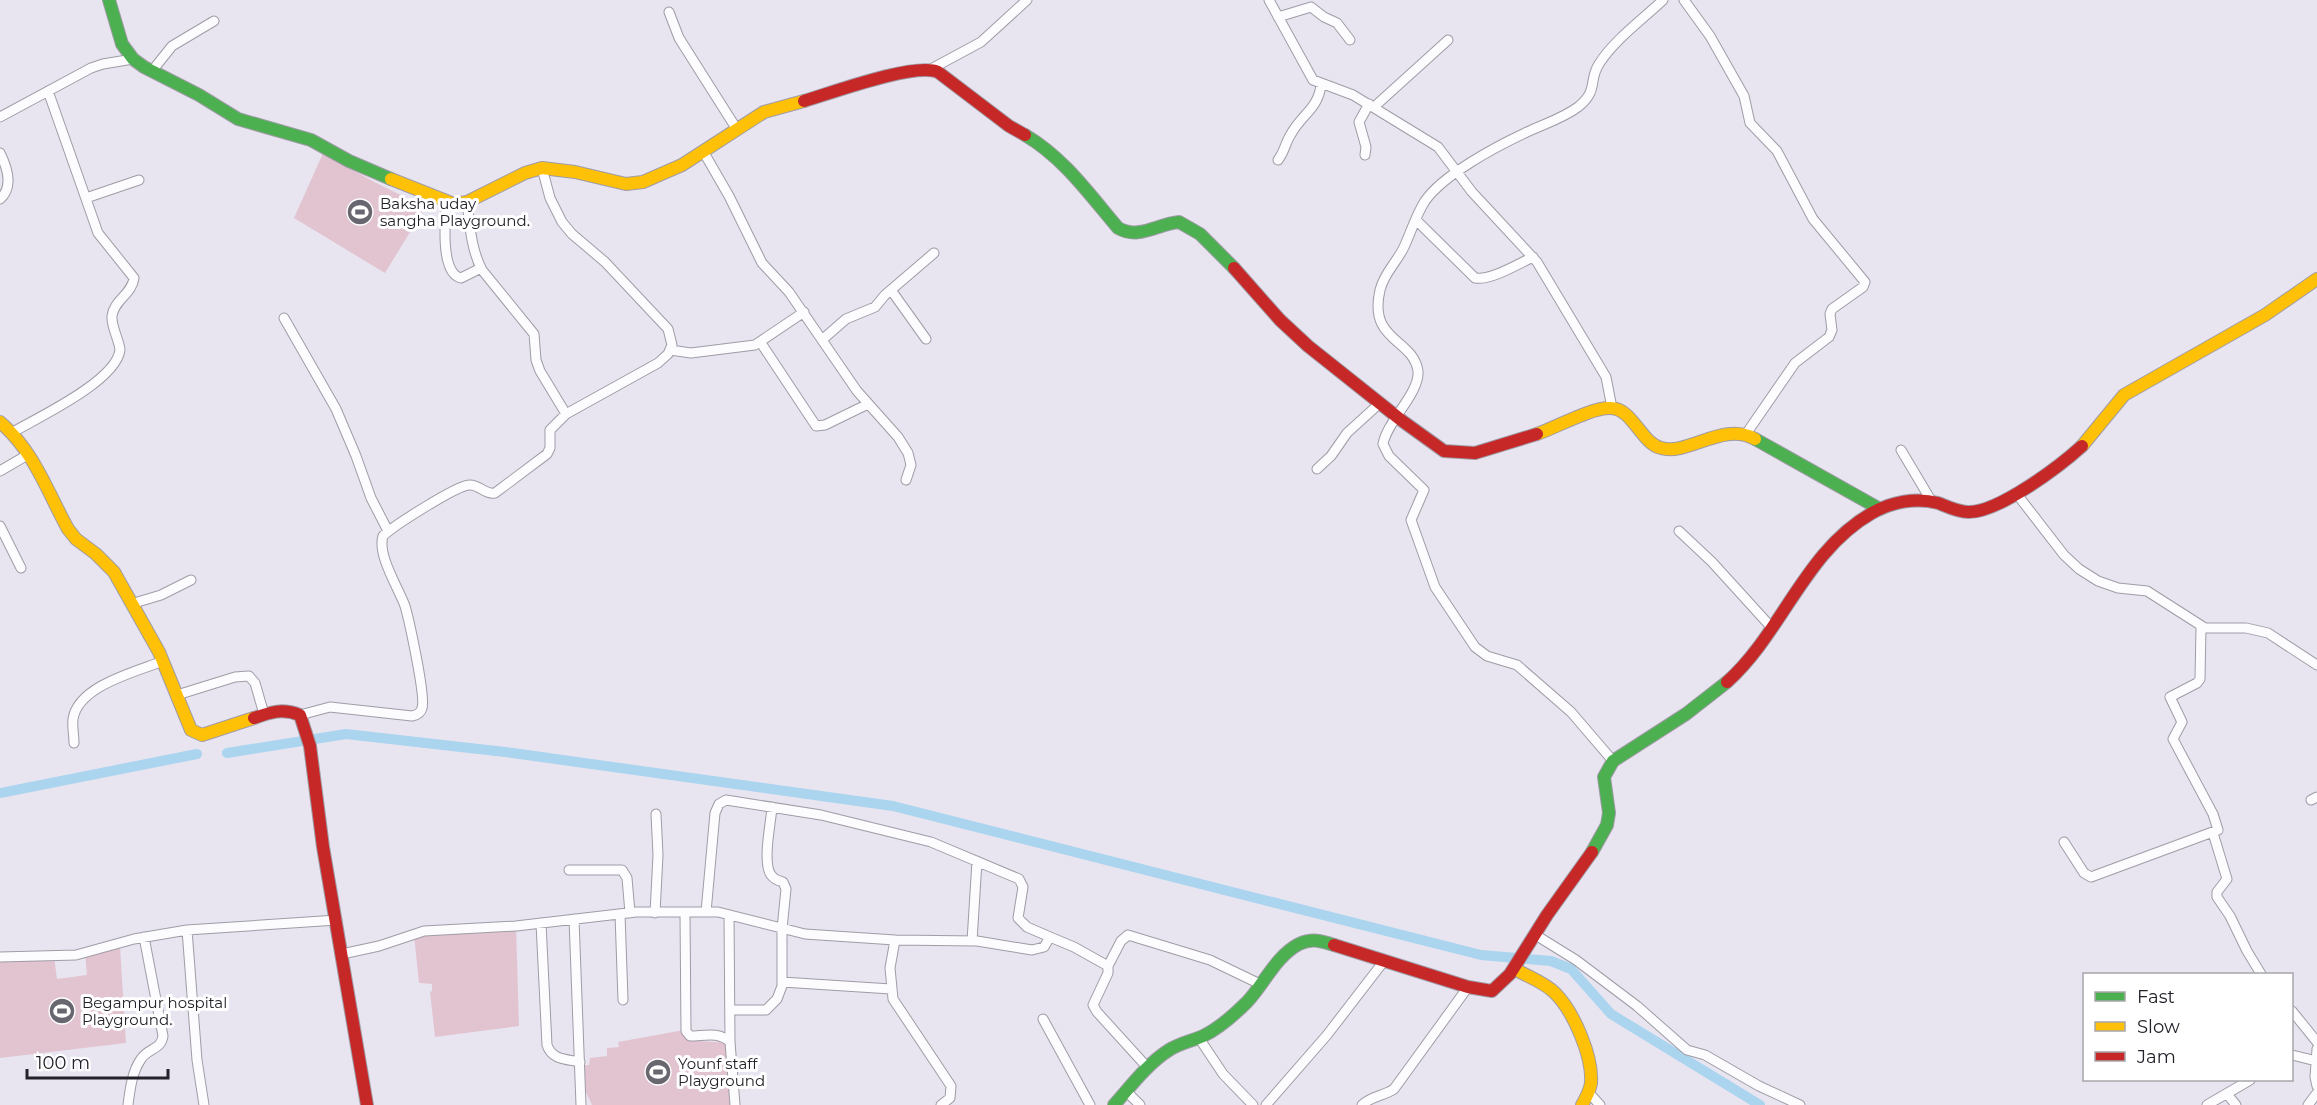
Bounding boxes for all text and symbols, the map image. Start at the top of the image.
place label: Baksha uday sangha Playground. [380,194,530,230]
sports icon: Baksha uday sangha Playground. [345,197,375,227]
legend [2083,973,2293,1081]
text: Fast [2137,986,2175,1008]
place label: Begampur hospital Playground. [82,993,227,1029]
sports icon: Begampur hospital Playground. [47,996,77,1026]
text: Slow [2137,1016,2180,1038]
scale bar [27,1042,168,1080]
text: Jam [2136,1046,2176,1068]
text: 100 m [36,1052,90,1074]
place label: Younf staff Playground [678,1054,765,1090]
sports icon: Younf staff Playground [643,1057,673,1087]

